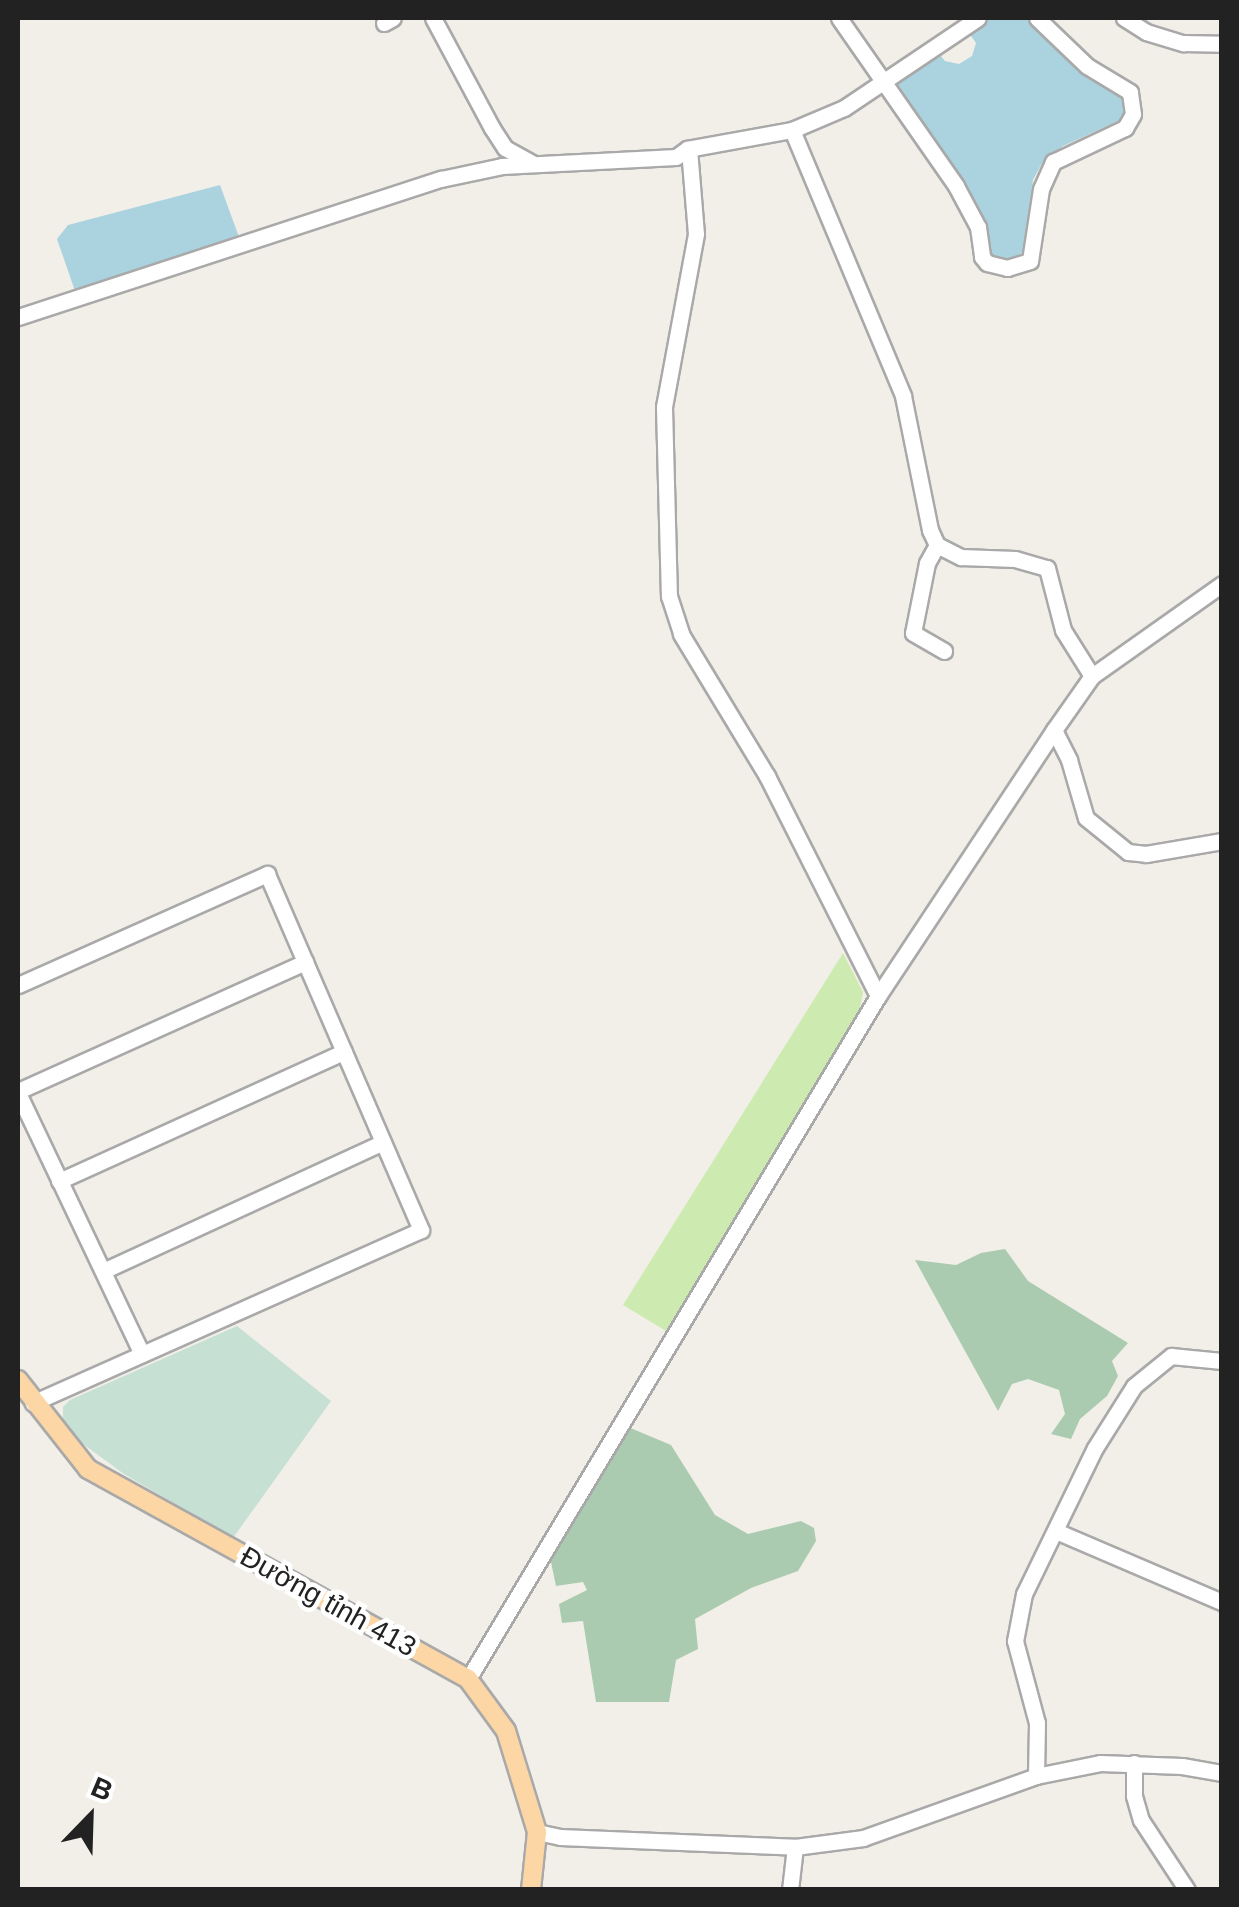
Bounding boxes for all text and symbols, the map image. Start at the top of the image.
street label: Đường tỉnh 413 [234,1540,422,1664]
north arrow [40,1767,140,1867]
text: B [87,1771,117,1807]

